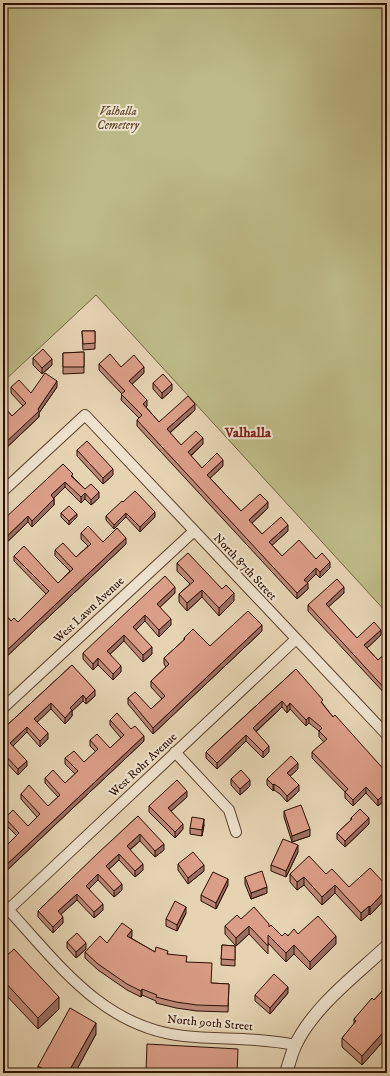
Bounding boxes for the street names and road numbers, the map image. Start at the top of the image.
street label: North 87th Street [210,530,280,604]
street label: West Lawn Avenue [50,574,127,647]
street label: West Rohr Avenue [105,730,180,801]
street label: North 90th Street [166,1012,254,1034]

